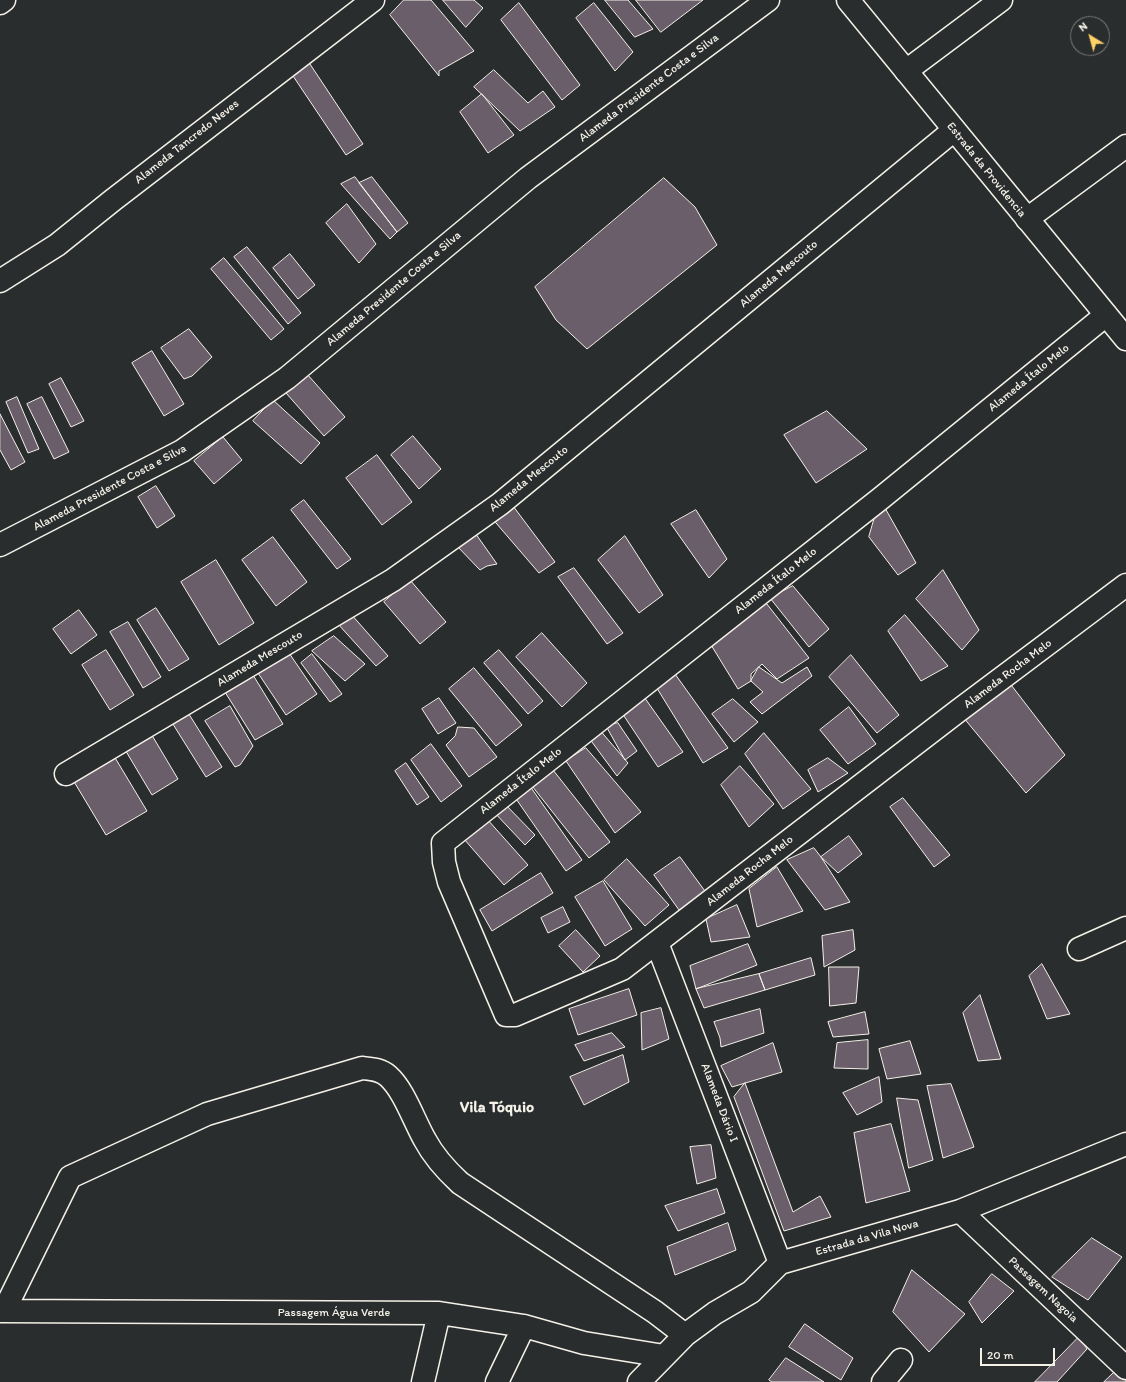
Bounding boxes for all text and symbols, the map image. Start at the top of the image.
north arrow [1070,16,1110,56]
text: N [1076,19,1090,34]
street label: Alameda Presidente Costa e Silva [576,31,722,145]
street label: Alameda Tancredo Neves [132,97,242,187]
street label: Estrada da Providencia [943,120,1029,220]
street label: Alameda Presidente Costa e Silva [324,228,464,350]
street label: Alameda Mescouto [737,237,821,311]
street label: Alameda Ítalo Melo [986,341,1072,415]
street label: Alameda Presidente Costa e Silva [31,441,189,535]
street label: Alameda Mescouto [487,443,571,515]
street label: Alameda Ítalo Melo [732,544,820,618]
street label: Alameda Mescouto [214,628,306,690]
street label: Alameda Rocha Melo [961,636,1055,712]
street label: Alameda Ítalo Melo [477,744,565,818]
street label: Alameda Rocha Melo [704,833,796,909]
street label: Alameda Dário I [697,1061,741,1145]
district label: Vila Tóquio [460,1098,534,1118]
street label: Estrada da Vila Nova [814,1216,920,1260]
street label: Passagem Nagoia [1005,1254,1081,1326]
street label: Passagem Água Verde [278,1306,390,1320]
scale bar [982,1340,1057,1366]
text: 20 m [987,1348,1014,1362]

